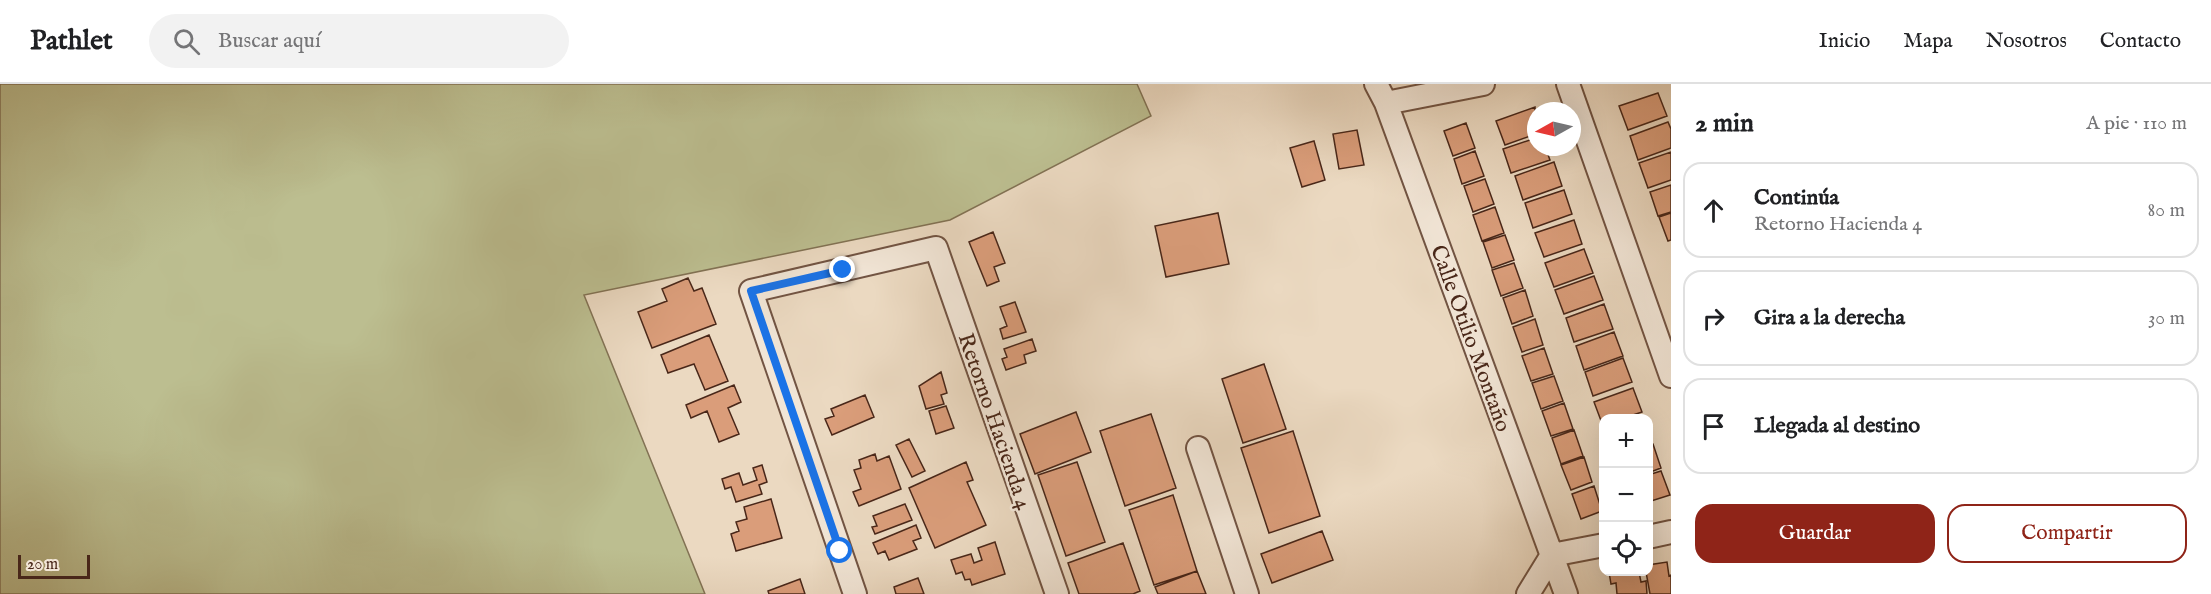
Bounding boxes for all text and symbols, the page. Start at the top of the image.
search box [149,14,569,68]
text: Pathlet [30,24,113,59]
icon: search [170,25,203,58]
text: Buscar aquí [218,27,321,55]
text: Inicio [1819,28,1870,55]
text: Mapa [1903,28,1953,55]
text: Nosotros [1986,28,2067,55]
text: Contacto [2100,28,2181,55]
north arrow [1527,102,1581,156]
text: 2 min [1695,107,1754,140]
text: A pie · 110 m [2086,111,2187,136]
text: Continúa [1754,184,1839,212]
icon: ahead [1697,194,1730,227]
text: 80 m [2148,198,2185,223]
text: Retorno Hacienda 4 [1754,212,1922,237]
street label: Calle Otilio Montaño [1423,241,1517,436]
route end [829,256,855,282]
icon: right [1697,302,1730,335]
text: Gira a la derecha [1754,304,1905,332]
text: 30 m [2148,306,2185,331]
street label: Retorno Hacienda 4 [951,330,1037,514]
icon: arrive [1697,410,1730,443]
text: Llegada al destino [1754,412,1920,440]
map controls [1599,414,1653,576]
button: + [1599,414,1653,468]
button: − [1599,468,1653,522]
button: Guardar [1695,504,1935,563]
button: Compartir [1947,504,2187,563]
button: locate [1599,522,1653,576]
route start [826,537,852,563]
scale bar [18,552,90,580]
text: 20 m [27,555,58,575]

